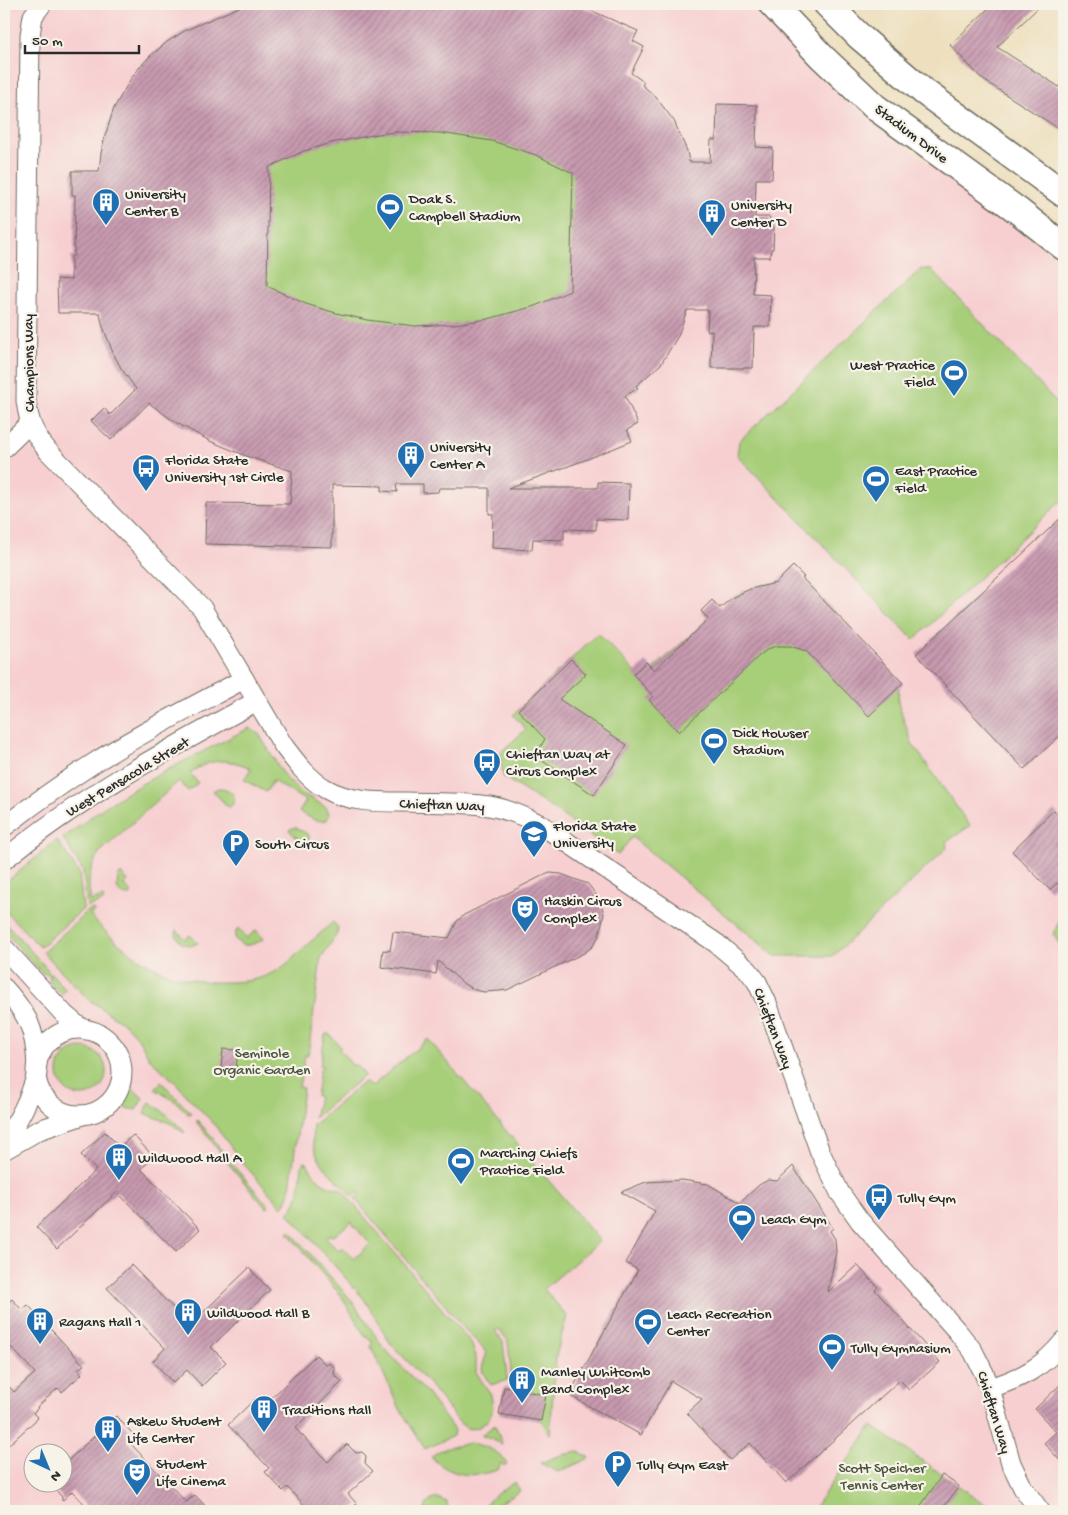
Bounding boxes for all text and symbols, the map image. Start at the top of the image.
scale bar [25,22,139,54]
text: 50 m [32,33,63,51]
street label: Stadium Drive [870,101,951,168]
place label: University Center B [125,186,187,221]
building icon: University Center B [91,187,121,226]
place label: Doak S. Campbell Stadium [408,191,521,226]
sports icon: Doak S. Campbell Stadium [375,192,405,231]
place label: University Center D [731,197,793,232]
building icon: University Center D [697,198,727,237]
street label: Champions Way [20,313,40,412]
place label: West Practice Field [850,357,936,392]
sports icon: West Practice Field [939,358,969,397]
place label: University Center A [430,439,492,474]
building icon: University Center A [396,440,426,479]
place label: Florida State University 1st Circle [164,452,284,487]
bus stop icon: Florida State University 1st Circle [131,453,161,492]
place label: East Practice Field [894,463,977,498]
sports icon: East Practice Field [861,464,891,503]
place label: Dick Howser Stadium [732,725,810,760]
sports icon: Dick Howser Stadium [699,726,729,765]
street label: West Pensacola Street [63,733,195,822]
place label: Chieftan Way at Circus Complex [506,746,611,781]
bus stop icon: Chieftan Way at Circus Complex [472,747,502,786]
street label: Chieftan Way [399,796,486,817]
place label: Florida State University [552,818,637,853]
school or university icon: Florida State University [519,819,549,858]
parking icon: South Circus [221,828,251,867]
place label: South Circus [255,836,329,854]
place label: Haskin Circus Complex [544,893,622,928]
theatre icon: Haskin Circus Complex [510,894,540,933]
street label: Chieftan Way [748,986,796,1072]
park label: Seminole Organic Garden [214,1045,311,1080]
building icon: Wildwood Hall A [104,1142,134,1181]
place label: Marching Chiefs Practice Field [479,1145,577,1180]
sports icon: Marching Chiefs Practice Field [446,1146,476,1185]
place label: Wildwood Hall A [138,1150,243,1168]
bus stop icon: Tully Gym [864,1182,894,1221]
place label: Tully Gym [897,1190,956,1208]
sports icon: Leach Gym [727,1203,757,1242]
place label: Leach Gym [761,1211,827,1229]
building icon: Wildwood Hall B [173,1297,203,1336]
place label: Wildwood Hall B [207,1305,310,1323]
building icon: Ragans Hall 1 [25,1306,55,1345]
place label: Leach Recreation Center [667,1306,772,1341]
sports icon: Leach Recreation Center [633,1307,663,1346]
place label: Ragans Hall 1 [59,1314,141,1332]
sports icon: Tully Gymnasium [817,1332,847,1371]
place label: Tully Gymnasium [850,1340,951,1358]
place label: Manley Whitcomb Band Complex [540,1364,651,1399]
building icon: Manley Whitcomb Band Complex [507,1365,537,1404]
street label: Chieftan Way [972,1369,1014,1457]
building icon: Traditions Hall [249,1394,279,1433]
place label: Traditions Hall [282,1402,371,1420]
place label: Askew Student Life Center [127,1413,223,1448]
building icon: Askew Student Life Center [93,1414,123,1453]
north arrow [22,1442,72,1492]
parking icon: Tully Gym East [603,1449,633,1488]
place label: Student Life Cinema [156,1456,227,1491]
theatre icon: Student Life Cinema [122,1457,152,1496]
place label: Tully Gym East [636,1457,730,1475]
park label: Scott Speicher Tennis Center [838,1460,927,1495]
text: N [46,1466,64,1485]

